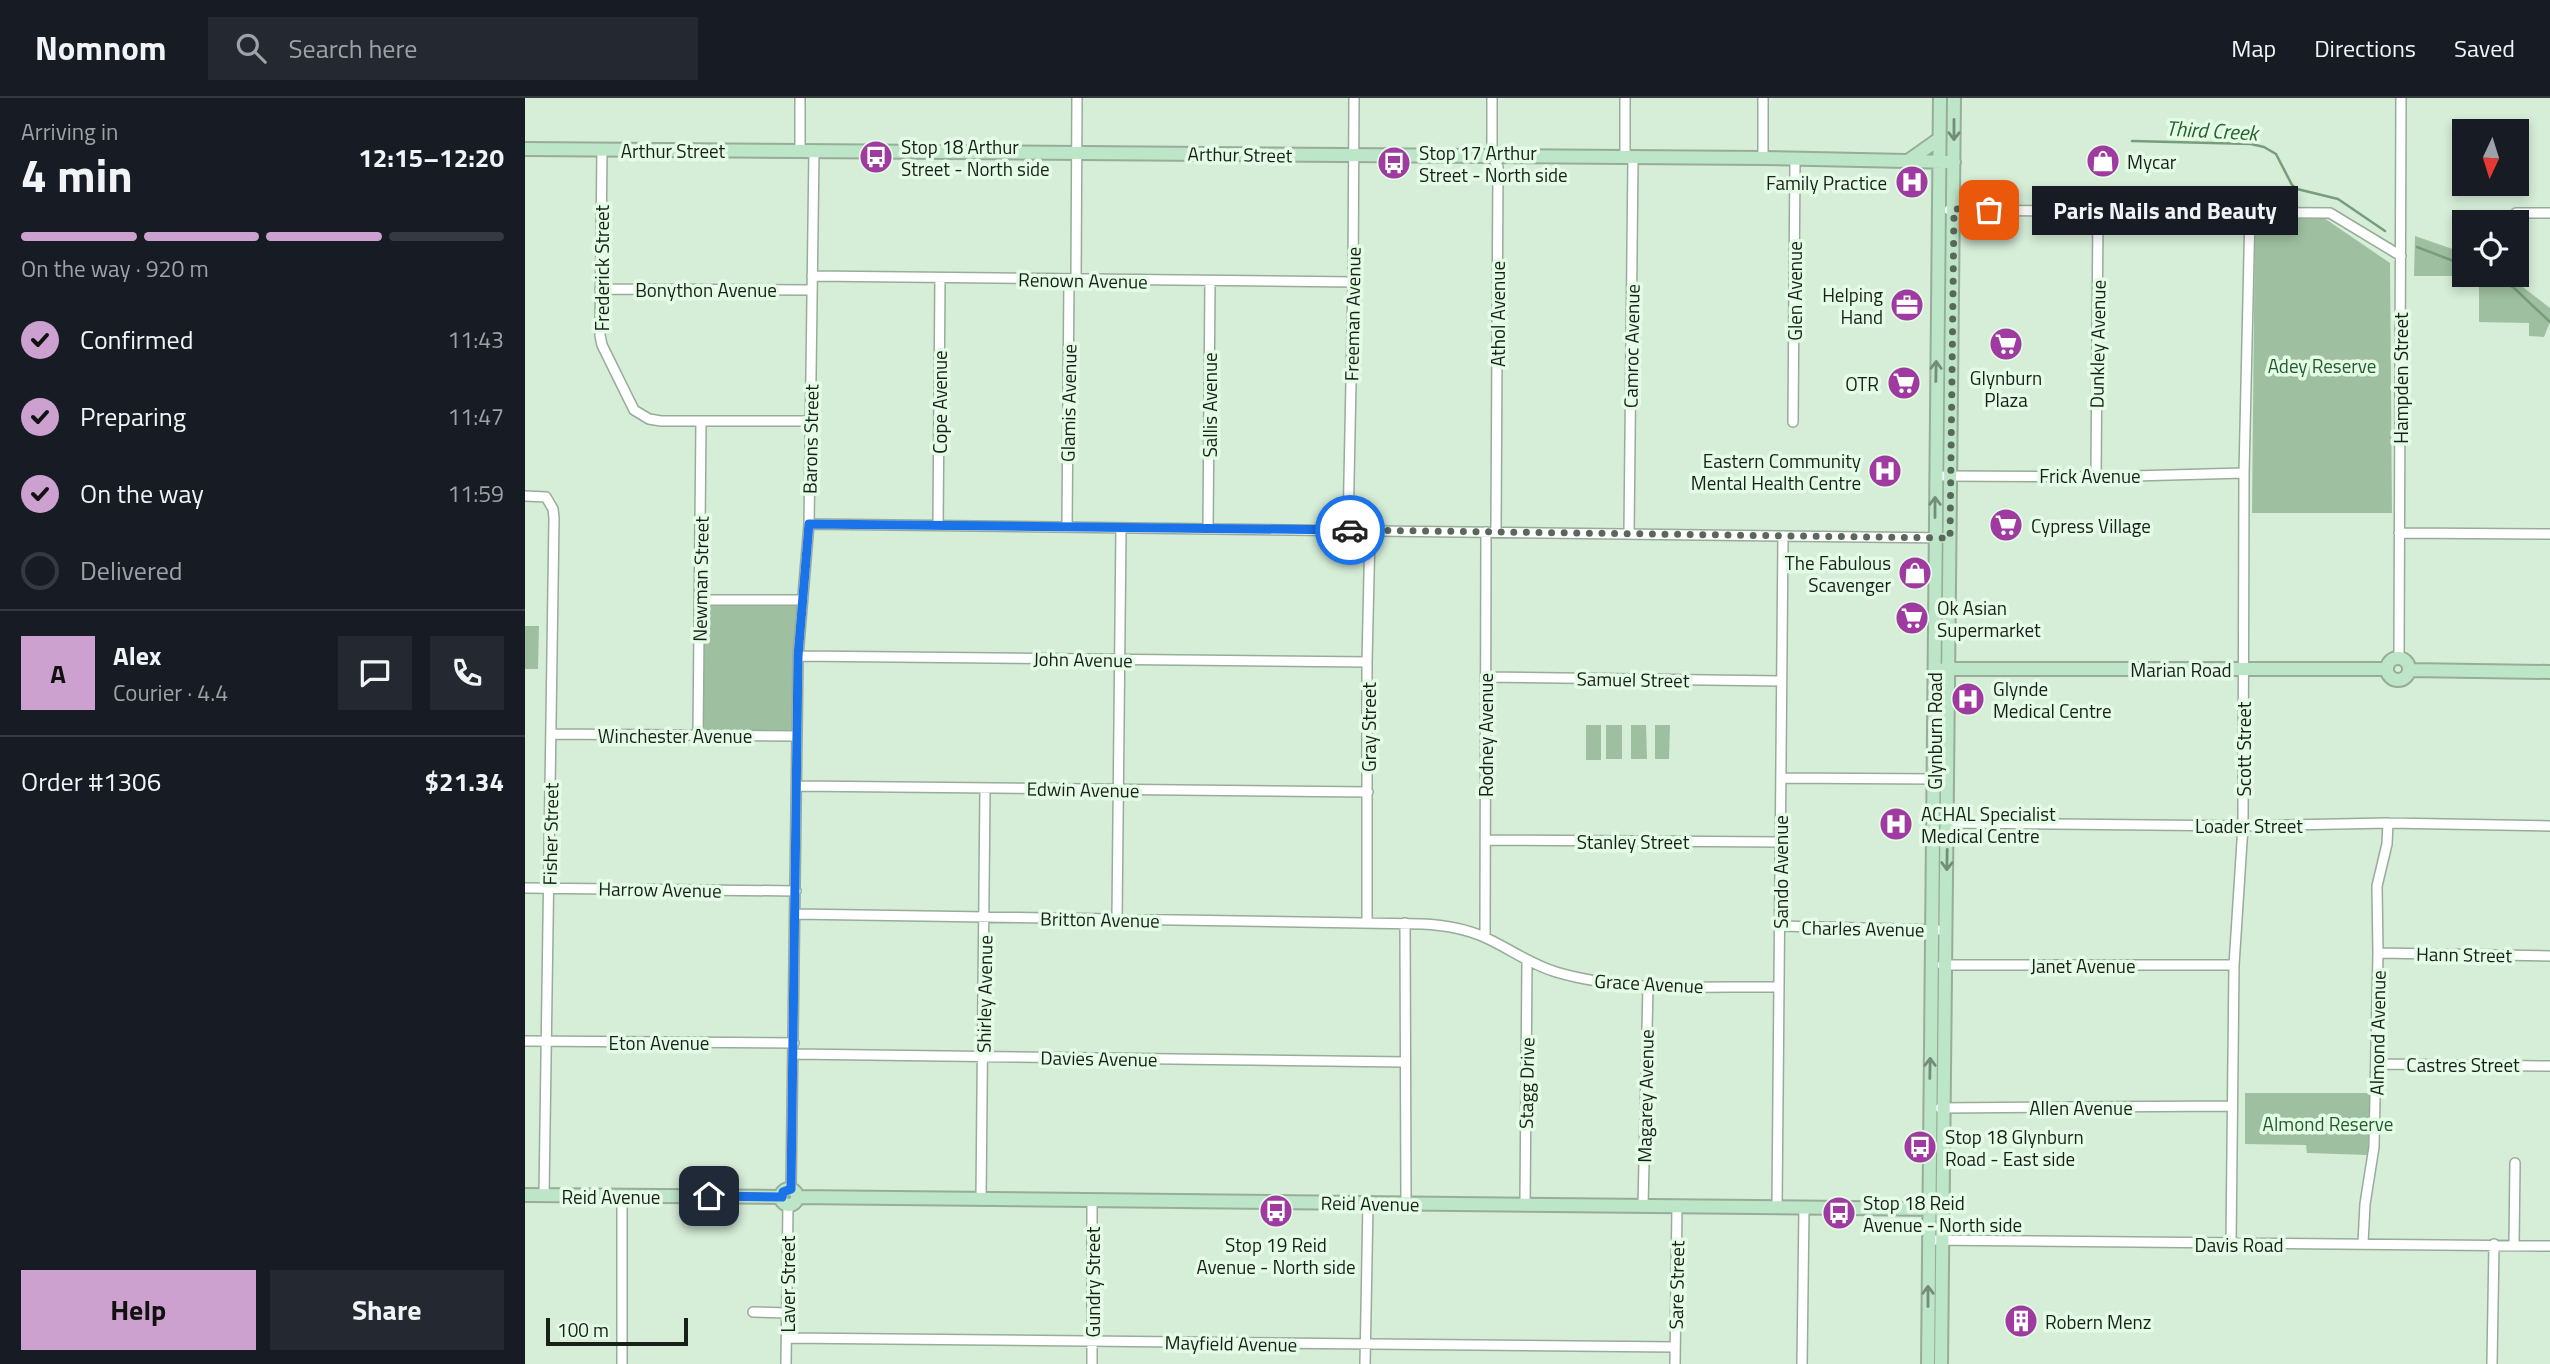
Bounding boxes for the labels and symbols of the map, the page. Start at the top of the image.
water label: Third Creek [2165,112,2261,149]
one-way arrow [1947,118,1961,141]
north arrow [2452,119,2529,196]
place label: Stop 18 Arthur Street - North side [901,132,1050,183]
street label: Arthur Street [621,136,726,165]
bus stop icon: Stop 18 Arthur Street - North side [857,138,895,176]
place label: Stop 17 Arthur Street - North side [1419,138,1568,189]
street label: Arthur Street [1187,139,1293,169]
shop icon: Mycar [2084,142,2122,180]
bus stop icon: Stop 17 Arthur Street - North side [1375,144,1413,182]
place label: Mycar [2127,147,2177,176]
hospital icon: Family Practice [1893,163,1931,201]
place label: Family Practice [1766,168,1887,197]
pin [1959,180,2019,240]
callout: Paris Nails and Beauty [2031,186,2297,234]
street label: Frederick Street [587,204,616,331]
street label: Glen Avenue [1780,241,1809,341]
street label: Freeman Avenue [1336,247,1368,381]
street label: Athol Avenue [1483,261,1512,367]
street label: Renown Avenue [1018,264,1148,296]
street label: Bonython Avenue [635,275,777,304]
place label: Helping Hand [1822,280,1883,331]
street label: Dunkley Avenue [2081,280,2113,408]
street label: Camroc Avenue [1615,284,1647,408]
office icon: Helping Hand [1888,286,1926,324]
street label: Hampden Street [2386,312,2415,444]
supermarket icon: Glynburn Plaza [1987,325,2025,363]
street label: Glamis Avenue [1052,344,1084,462]
street label: Cope Avenue [925,350,954,454]
park label: Adey Reserve [2268,351,2376,380]
street label: Sallis Avenue [1195,352,1224,458]
one-way arrow [1929,360,1943,383]
place label: Glynburn Plaza [1970,363,2042,414]
supermarket icon: OTR [1885,364,1923,402]
place label: OTR [1845,369,1879,398]
street label: Barons Street [795,384,825,494]
place label: Eastern Community Mental Health Centre [1691,446,1861,497]
hospital icon: Eastern Community Mental Health Centre [1866,452,1904,490]
street label: Frick Avenue [2039,461,2141,490]
courier [1315,495,1385,565]
one-way arrow [1928,496,1942,519]
supermarket icon: Cypress Village [1987,506,2025,544]
place label: Cypress Village [2031,511,2151,540]
street label: Newman Street [684,516,716,642]
place label: The Fabulous Scavenger [1785,548,1891,599]
shop icon: The Fabulous Scavenger [1896,554,1934,592]
place label: Ok Asian Supermarket [1937,593,2041,644]
supermarket icon: Ok Asian Supermarket [1893,599,1931,637]
street label: John Avenue [1033,644,1133,674]
street label: Marian Road [2130,655,2232,684]
street label: Samuel Street [1576,664,1690,694]
street label: Glynburn Road [1920,672,1949,790]
street label: Rodney Avenue [1471,673,1500,797]
place label: Glynde Medical Centre [1993,674,2112,725]
hospital icon: Glynde Medical Centre [1949,680,1987,718]
street label: Gray Street [1354,682,1383,772]
street label: Scott Street [2229,701,2258,796]
street label: Winchester Avenue [598,721,752,750]
street label: Edwin Avenue [1026,774,1140,804]
street label: Fisher Street [535,782,565,886]
place label: ACHAL Specialist Medical Centre [1921,799,2056,850]
hospital icon: ACHAL Specialist Medical Centre [1877,805,1915,843]
street label: Loader Street [2195,811,2303,840]
street label: Sando Avenue [1766,815,1795,929]
street label: Stanley Street [1577,827,1690,856]
one-way arrow [1940,848,1954,871]
street label: Harrow Avenue [598,873,722,905]
street label: Britton Avenue [1040,903,1160,935]
street label: Charles Avenue [1801,912,1925,944]
street label: Shirley Avenue [968,935,1000,1053]
street label: Hann Street [2416,939,2513,969]
street label: Janet Avenue [2030,951,2136,980]
street label: Grace Avenue [1594,966,1704,1000]
street label: Almond Avenue [2361,970,2393,1096]
street label: Eton Avenue [609,1028,709,1057]
street label: Magarey Avenue [1629,1029,1661,1163]
street label: Stagg Drive [1511,1037,1541,1129]
street label: Davies Avenue [1040,1042,1158,1074]
street label: Castres Street [2406,1050,2520,1079]
one-way arrow [1923,1057,1937,1080]
street label: Allen Avenue [2029,1093,2133,1122]
park label: Almond Reserve [2263,1109,2393,1138]
place label: Stop 18 Glynburn Road - East side [1945,1122,2084,1173]
bus stop icon: Stop 18 Glynburn Road - East side [1901,1128,1939,1166]
pin [679,1166,739,1226]
street label: Reid Avenue [562,1182,660,1211]
street label: Reid Avenue [1320,1188,1420,1218]
place label: Stop 18 Reid Avenue - North side [1863,1188,2022,1239]
bus stop icon: Stop 19 Reid Avenue - North side [1257,1192,1295,1230]
bus stop icon: Stop 18 Reid Avenue - North side [1820,1194,1858,1232]
street label: Gundry Street [1078,1226,1107,1337]
place label: Stop 19 Reid Avenue - North side [1196,1230,1356,1281]
street label: Davis Road [2194,1230,2284,1259]
street label: Laver Street [773,1235,802,1332]
street label: Sare Street [1661,1240,1691,1330]
one-way arrow [1921,1285,1935,1308]
building icon: Robern Menz [2002,1302,2040,1340]
place label: Robern Menz [2045,1307,2151,1336]
scale bar [546,1315,688,1347]
street label: Mayfield Avenue [1164,1327,1298,1359]

